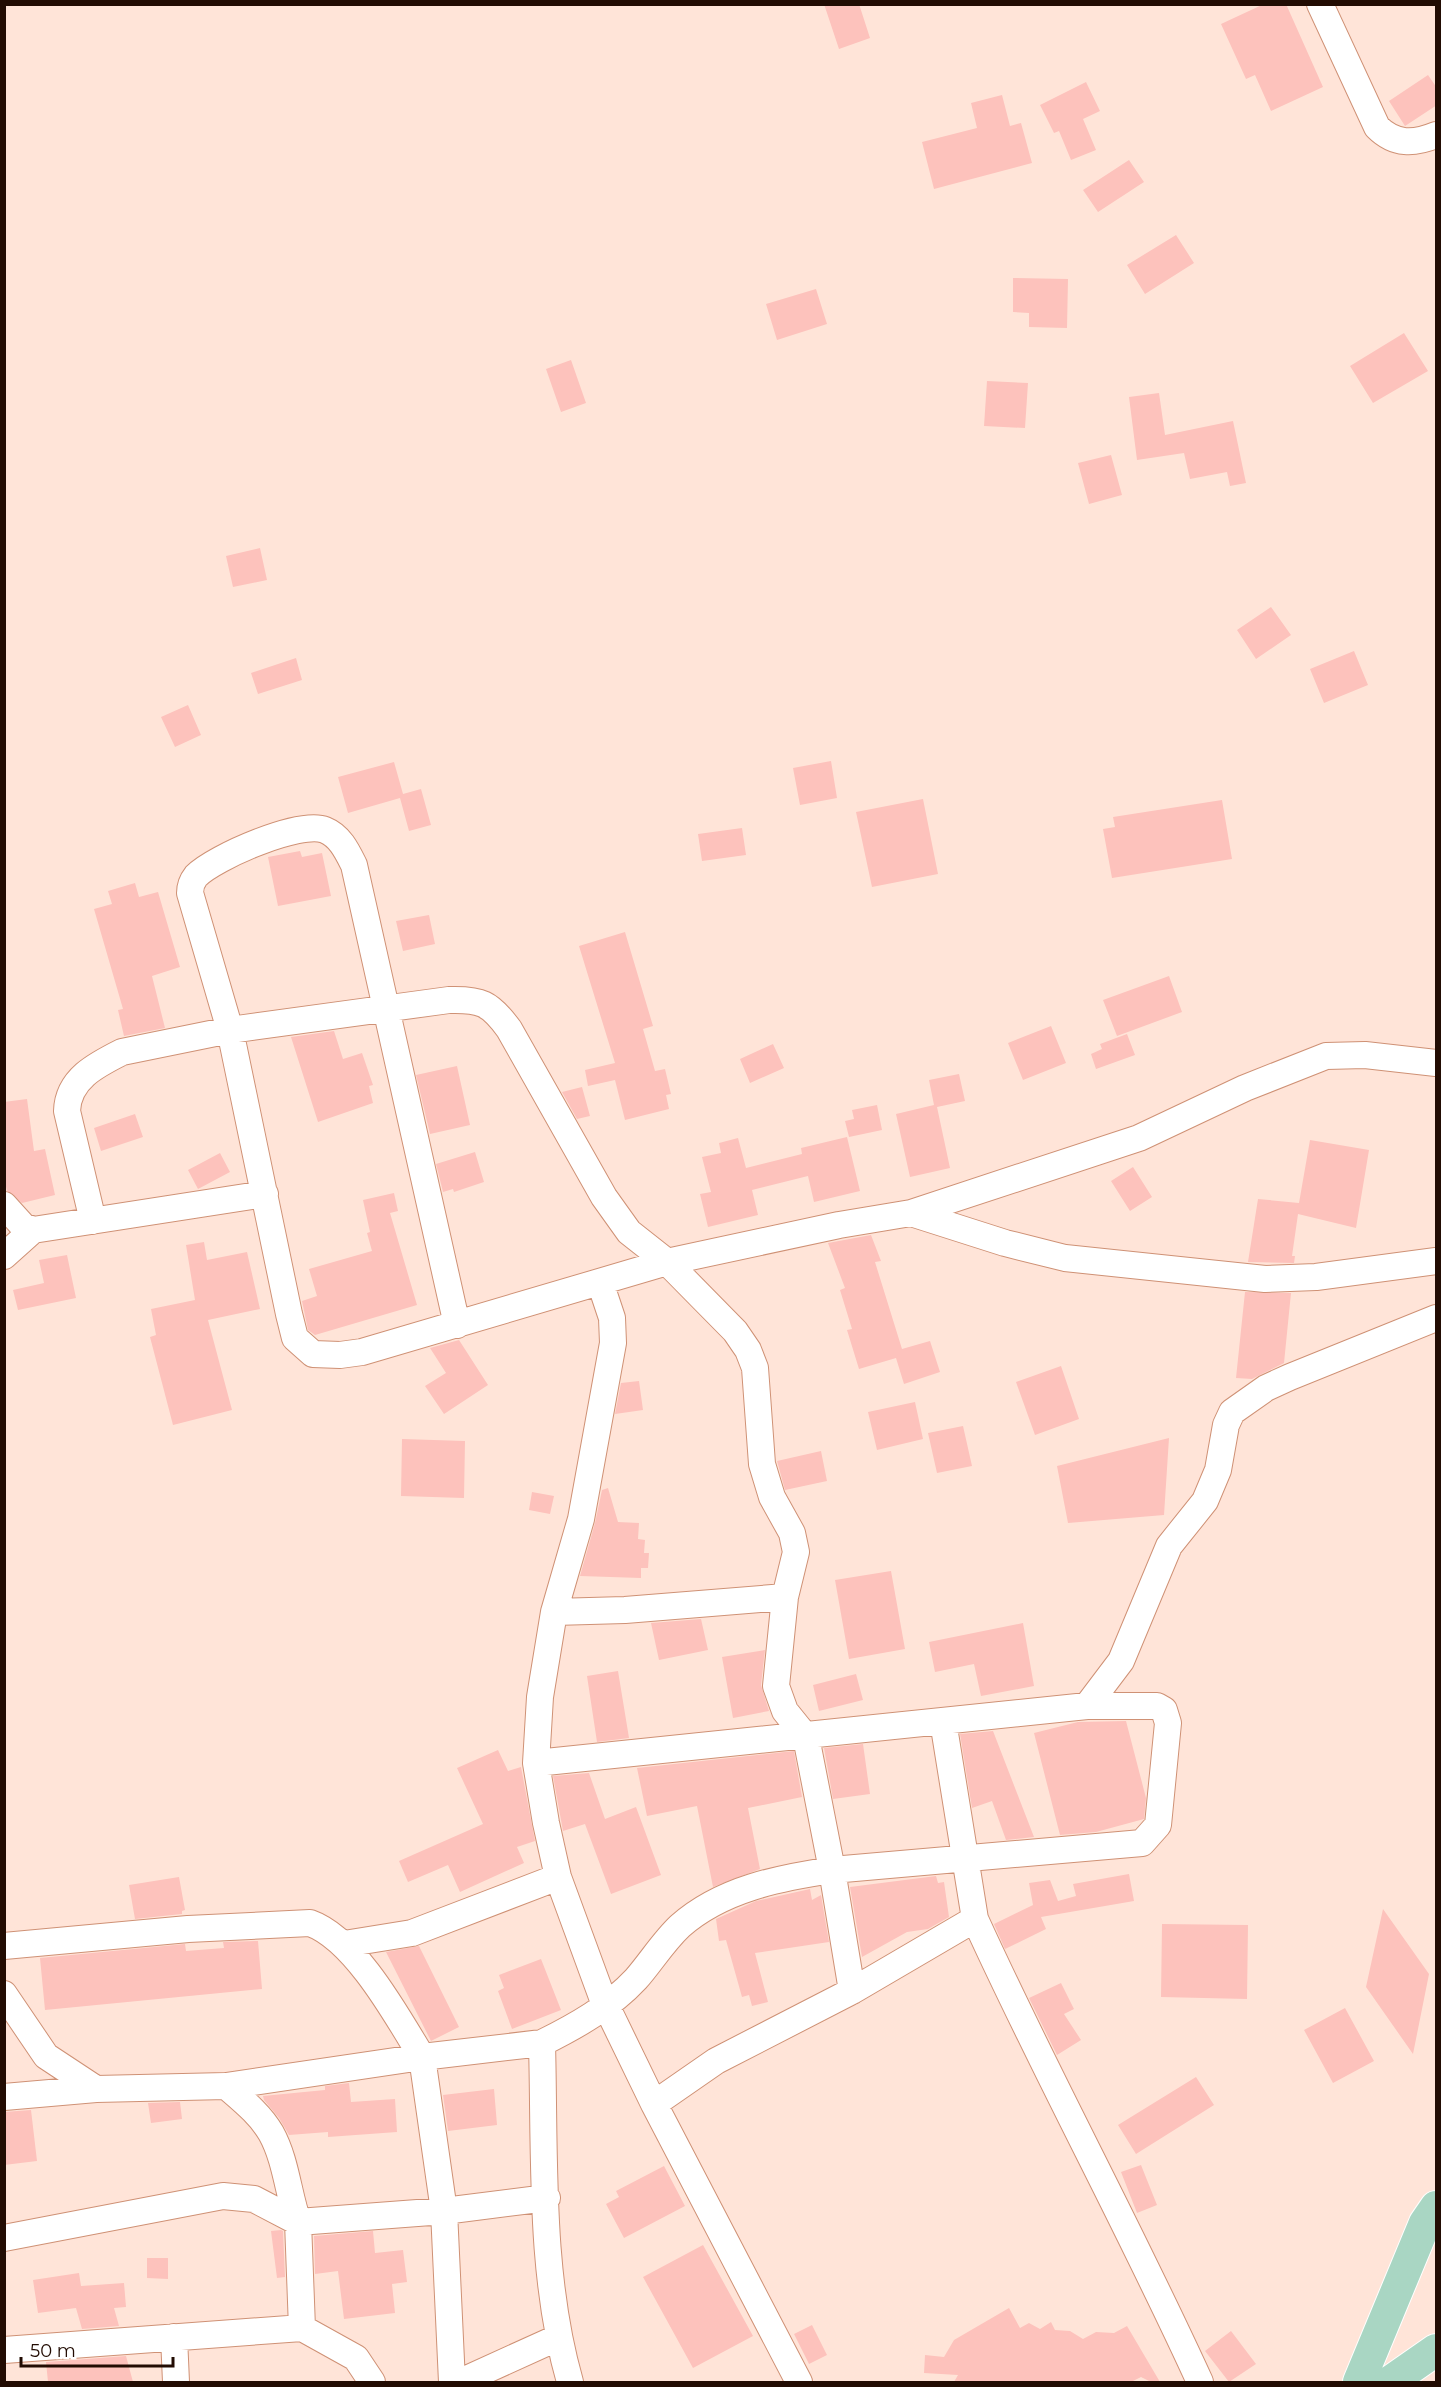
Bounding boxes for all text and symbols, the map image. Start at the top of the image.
scale bar [21,2330,172,2368]
text: 50 m [30,2340,76,2362]

